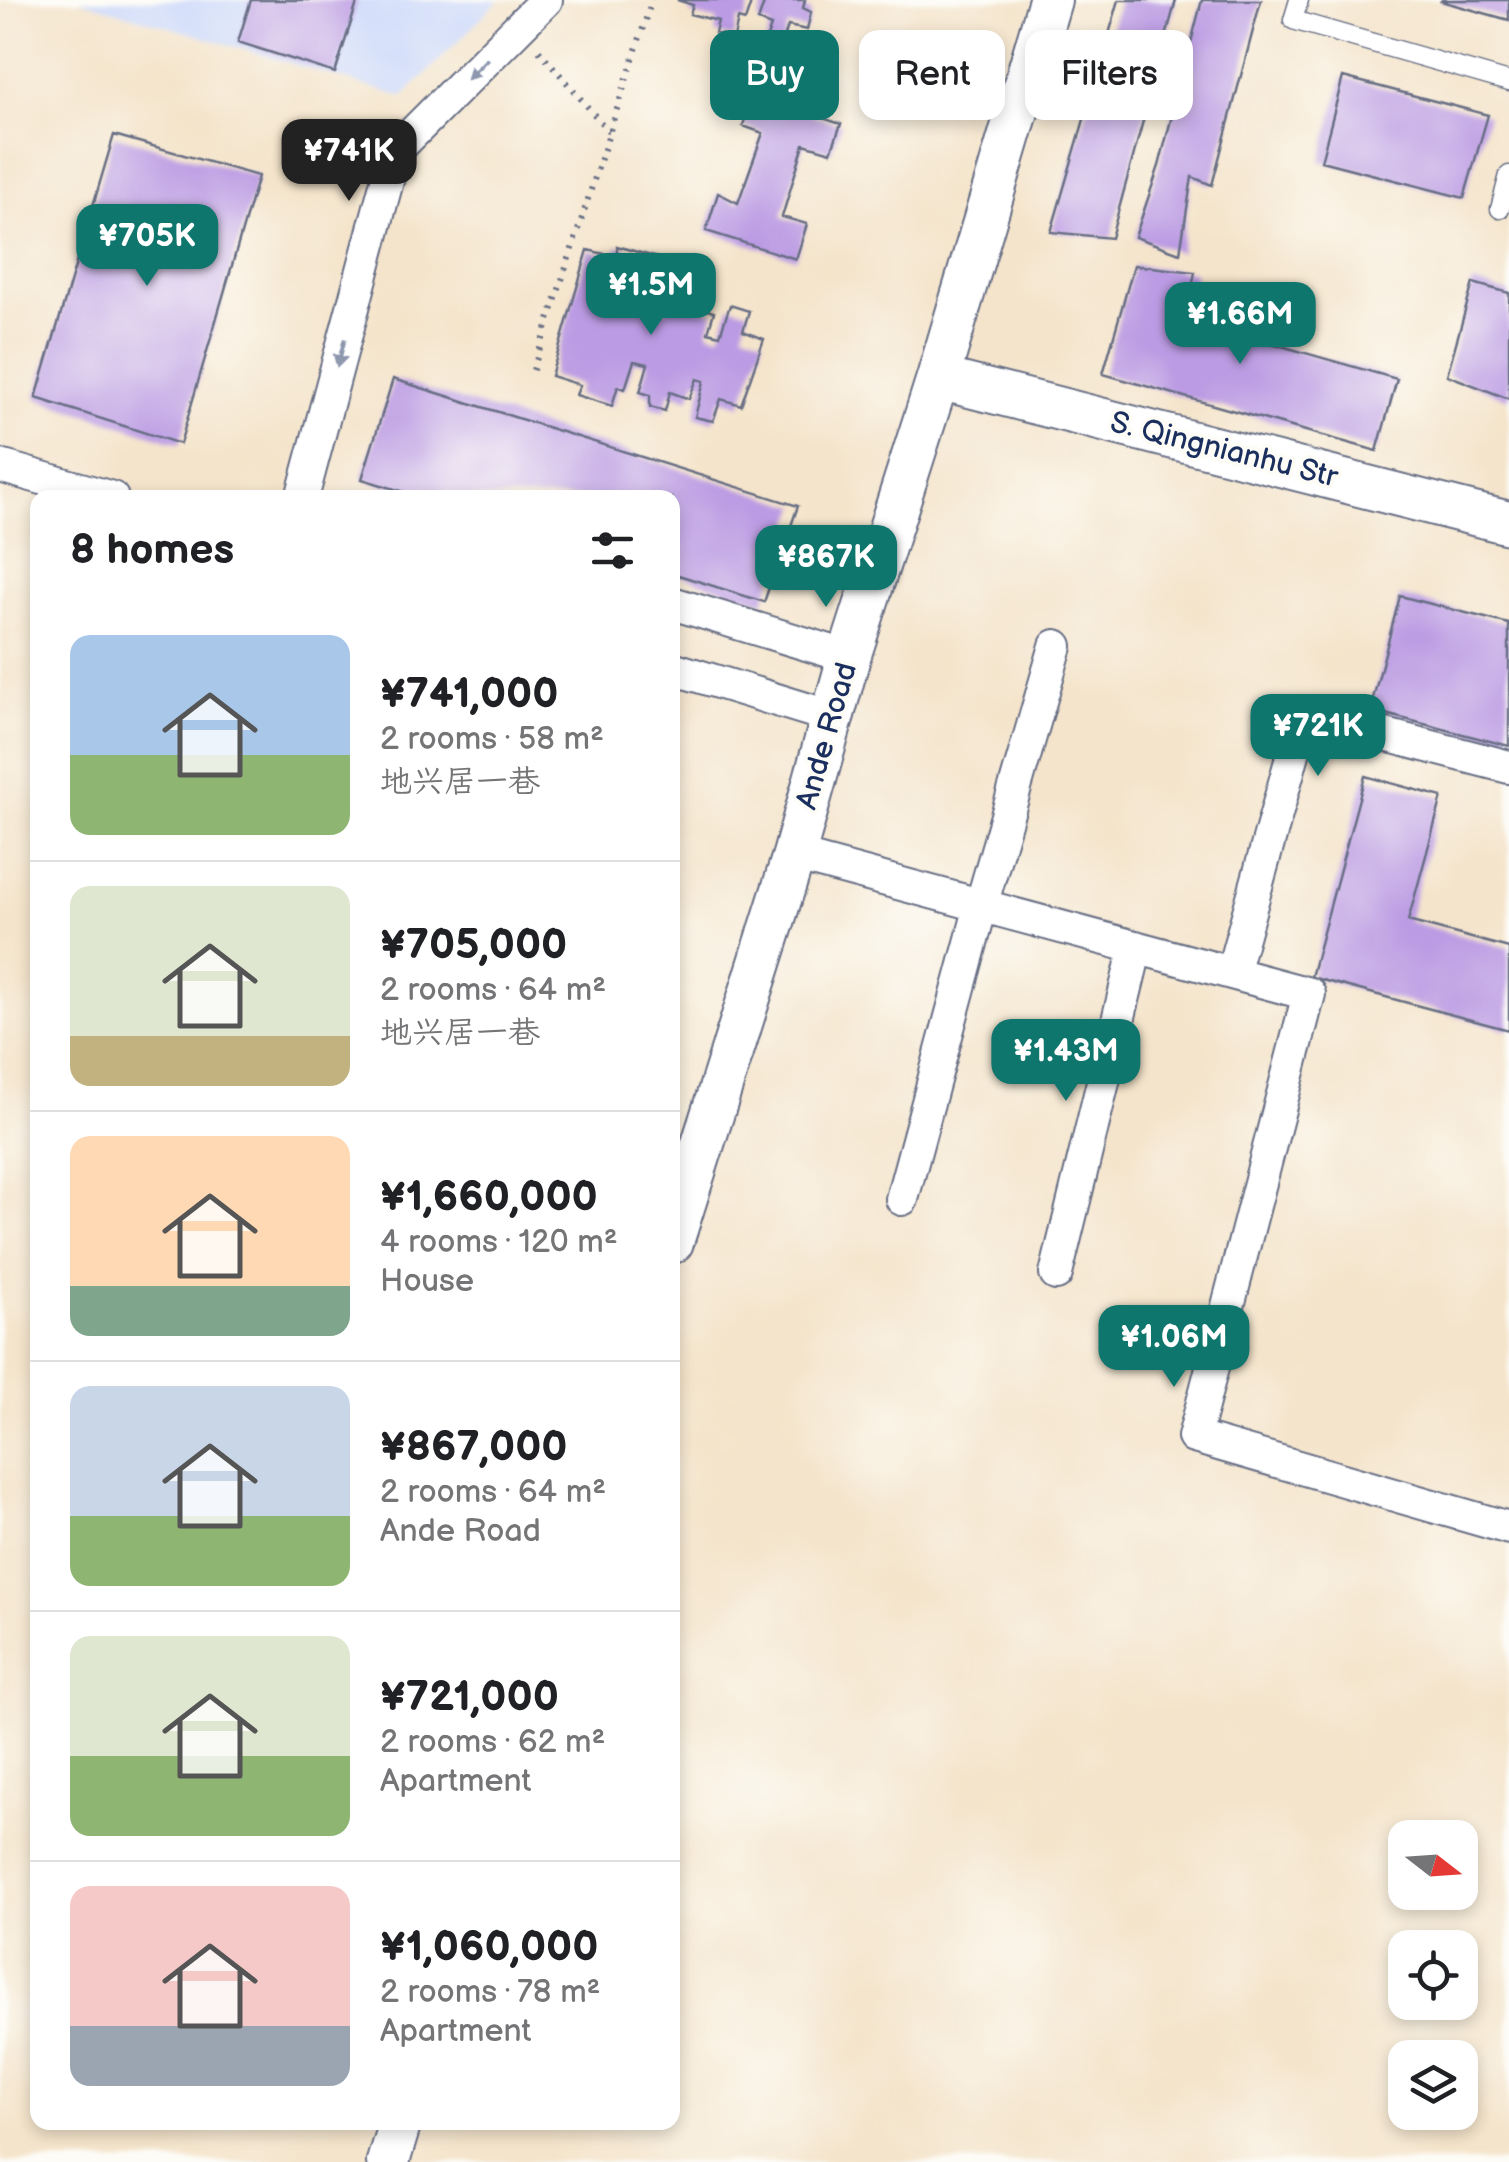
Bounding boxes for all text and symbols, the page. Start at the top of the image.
chip: Buy [710,30,839,120]
chip: Rent [859,30,1005,120]
chip: Filters [1025,30,1193,120]
one-way arrow [465,56,489,80]
pin: ¥741K [279,119,419,204]
text: ¥741K [304,132,394,171]
pin: ¥705K [77,204,217,289]
text: ¥705K [98,217,196,256]
pin: ¥1.5M [581,253,721,338]
text: ¥1.5M [608,266,694,305]
pin: ¥1.66M [1159,282,1321,367]
text: ¥1.66M [1187,295,1293,334]
one-way arrow [333,338,349,369]
street label: S. Qingnianhu Str [1107,404,1342,496]
icon: filters [585,523,640,578]
text: 8 homes [70,525,234,576]
pin: ¥867K [756,525,896,610]
text: ¥867K [777,538,875,577]
street label: Ande Road [789,659,865,813]
text: ¥741,000 [380,669,558,720]
icon: home [150,675,270,795]
pin: ¥721K [1248,694,1388,779]
text: ¥721K [1272,707,1364,746]
text: 2 rooms · 58 m² [380,720,604,759]
text: 地兴居一巷 [380,763,540,802]
text: ¥705,000 [380,920,567,971]
icon: home [150,926,270,1046]
text: 2 rooms · 64 m² [380,971,606,1010]
text: 地兴居一巷 [380,1014,540,1053]
pin: ¥1.43M [985,1019,1147,1104]
text: ¥1.43M [1013,1032,1119,1071]
text: ¥1,660,000 [380,1172,598,1223]
icon: home [150,1176,270,1296]
text: 4 rooms · 120 m² [380,1223,618,1262]
text: House [380,1262,474,1301]
pin: ¥1.06M [1093,1305,1255,1390]
text: ¥1.06M [1120,1318,1228,1357]
text: ¥867,000 [380,1422,568,1473]
icon: home [150,1426,270,1546]
text: 2 rooms · 64 m² [380,1473,606,1512]
text: Ande Road [380,1512,541,1551]
text: ¥721,000 [380,1672,559,1723]
icon: home [150,1676,270,1796]
text: 2 rooms · 62 m² [380,1723,605,1762]
text: Apartment [380,1762,531,1801]
north arrow [1388,1820,1478,1910]
map controls [1388,1820,1478,2130]
text: ¥1,060,000 [380,1922,598,1973]
icon: home [150,1926,270,2046]
button: locate [1388,1930,1478,2020]
text: 2 rooms · 78 m² [380,1973,600,2012]
text: Apartment [380,2012,531,2051]
button: layers [1388,2040,1478,2130]

